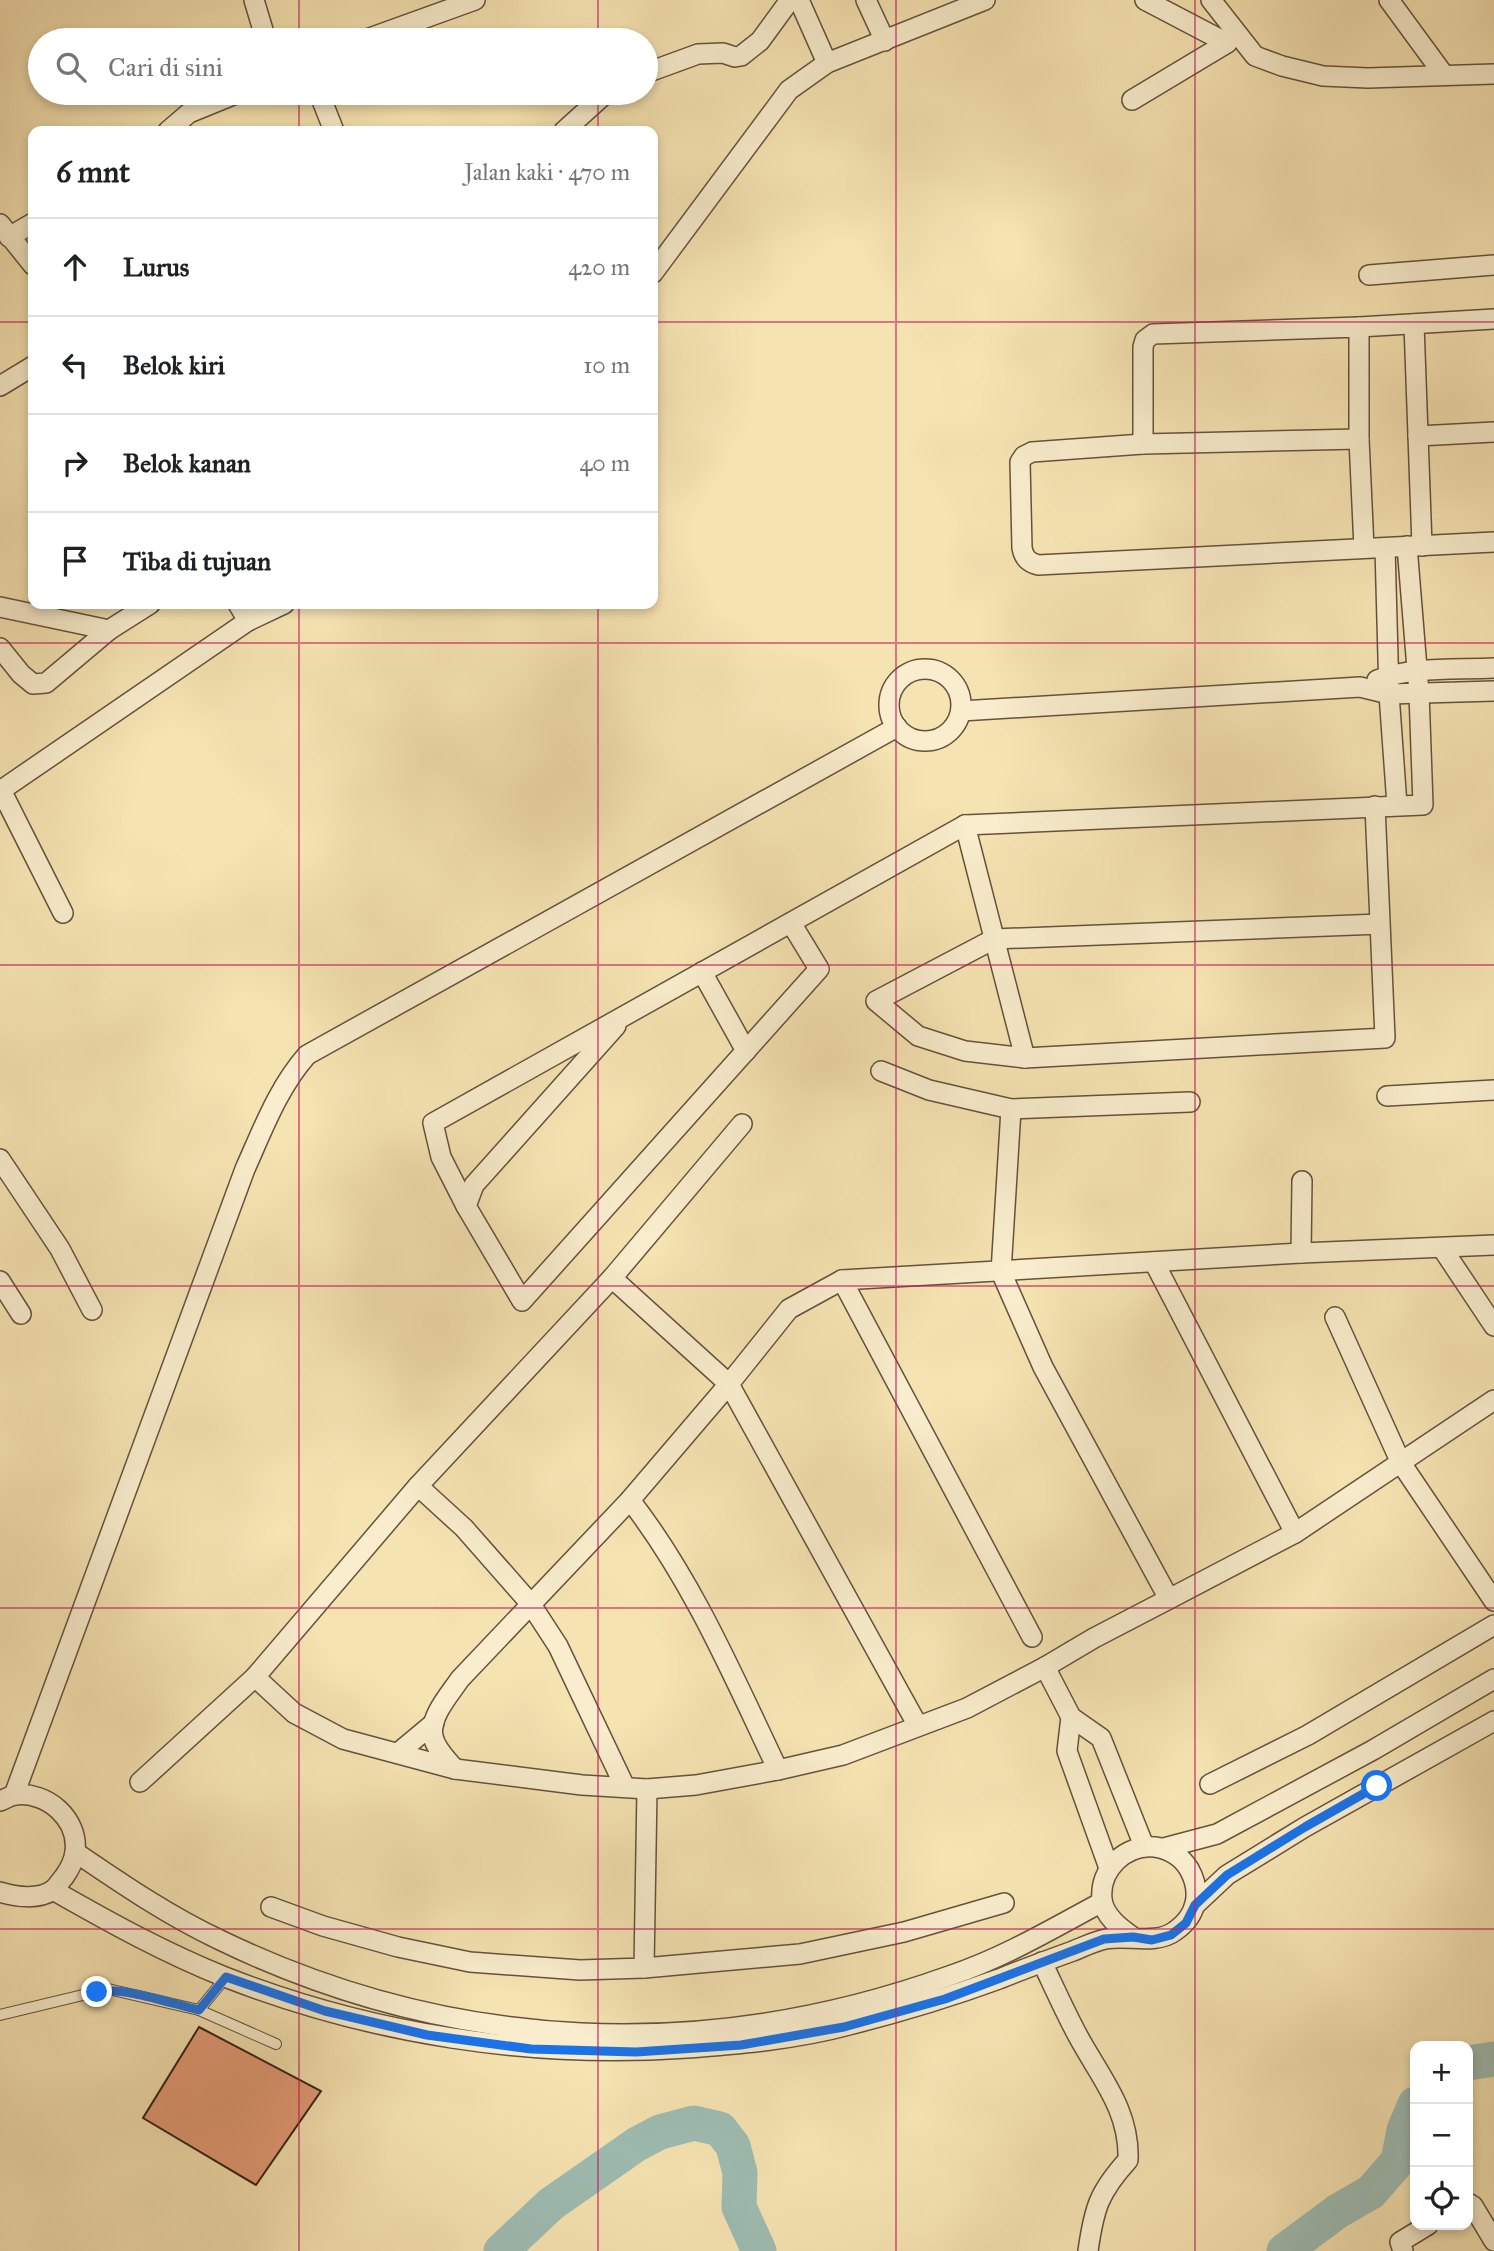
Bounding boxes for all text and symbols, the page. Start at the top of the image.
search box [28,28,658,105]
icon: search [52,48,90,86]
text: Cari di sini [108,51,223,83]
text: 6 mnt [56,154,130,190]
text: Jalan kaki · 470 m [464,158,630,186]
icon: ahead [56,248,94,286]
text: Lurus [123,251,189,283]
text: 420 m [568,253,630,281]
icon: left [56,346,94,384]
text: Belok kiri [123,349,225,381]
text: 10 m [583,351,630,379]
icon: right [56,444,94,482]
text: Belok kanan [123,447,251,479]
text: 40 m [580,449,630,477]
icon: arrive [56,542,94,580]
text: Tiba di tujuan [123,545,271,577]
route start [1361,1770,1392,1801]
route end [81,1976,112,2007]
map controls [1410,2041,1473,2230]
button: + [1410,2041,1473,2104]
button: − [1410,2104,1473,2167]
button: locate [1410,2167,1473,2230]

